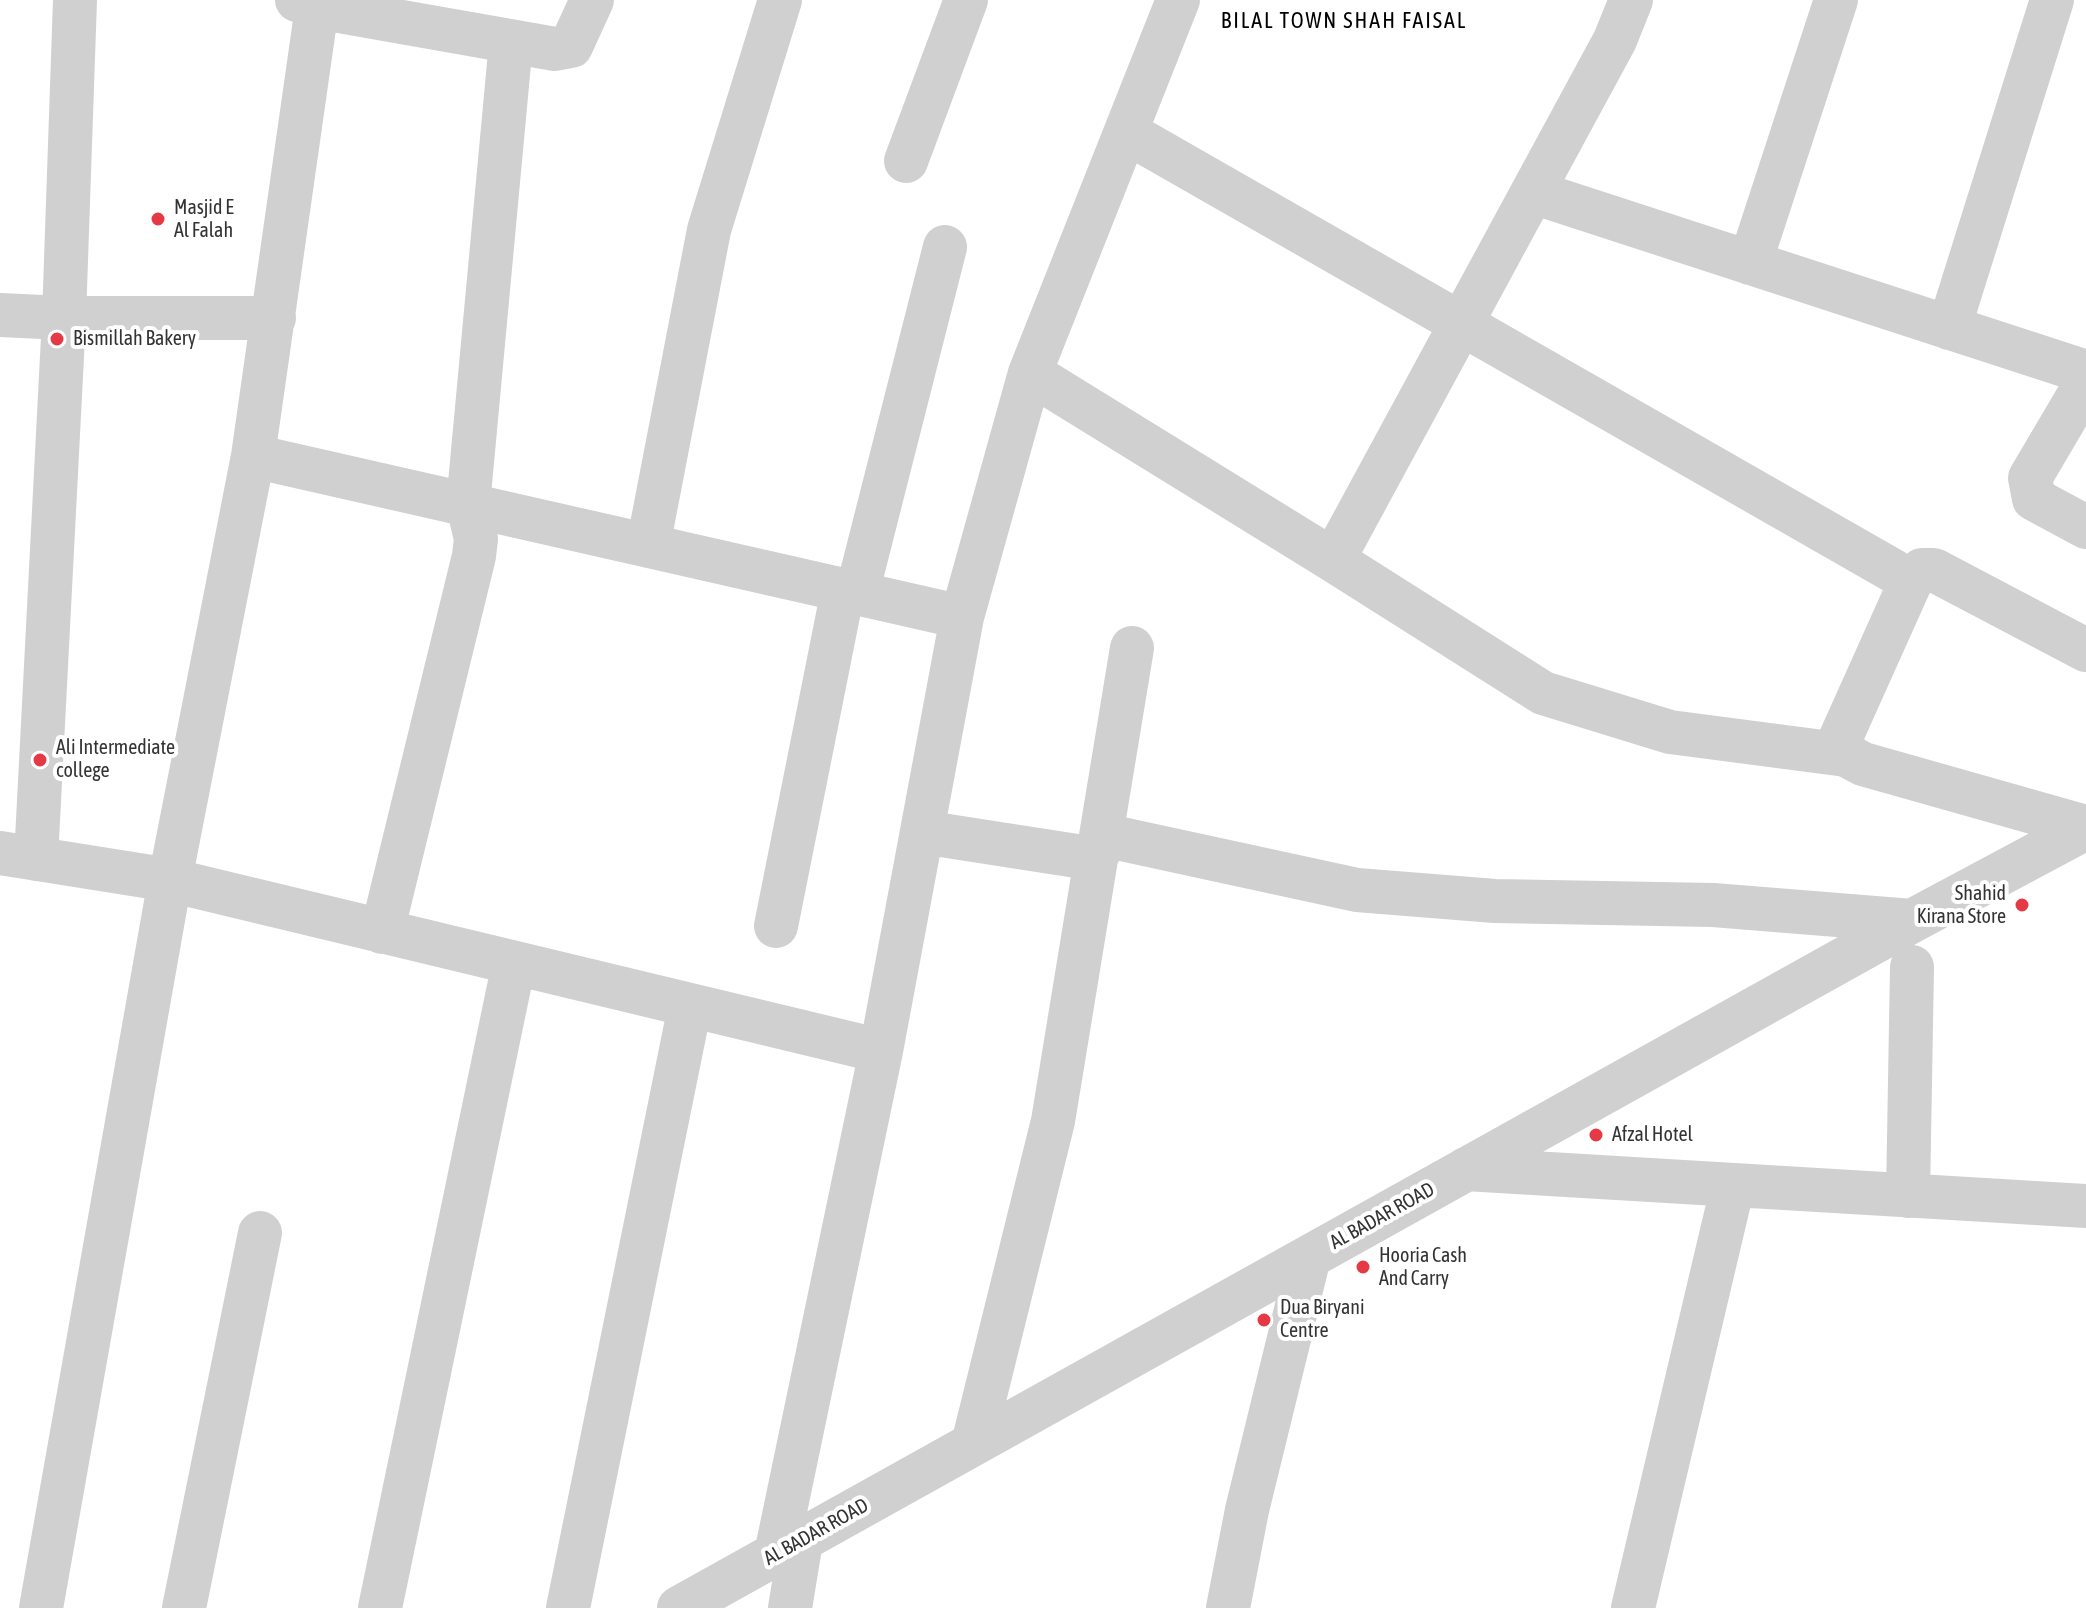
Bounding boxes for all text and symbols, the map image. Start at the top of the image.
district label: BILAL TOWN SHAH FAISAL [1221,8,1467,34]
place label: Masjid E Al Falah [174,196,234,243]
marker: Masjid E Al Falah [149,210,167,228]
place label: Bismillah Bakery [73,327,196,351]
marker: Bismillah Bakery [48,330,66,348]
place label: Ali Intermediate college [56,736,175,783]
marker: Ali Intermediate college [31,751,49,769]
place label: Shahid Kirana Store [1917,882,2006,929]
marker: Shahid Kirana Store [2013,896,2031,914]
place label: Afzal Hotel [1612,1123,1693,1147]
marker: Afzal Hotel [1587,1126,1605,1144]
street label: AL BADAR ROAD [1326,1177,1438,1255]
place label: Hooria Cash And Carry [1379,1244,1467,1291]
marker: Hooria Cash And Carry [1354,1258,1372,1276]
place label: Dua Biryani Centre [1280,1296,1365,1343]
marker: Dua Biryani Centre [1255,1311,1273,1329]
street label: AL BADAR ROAD [760,1493,872,1571]

